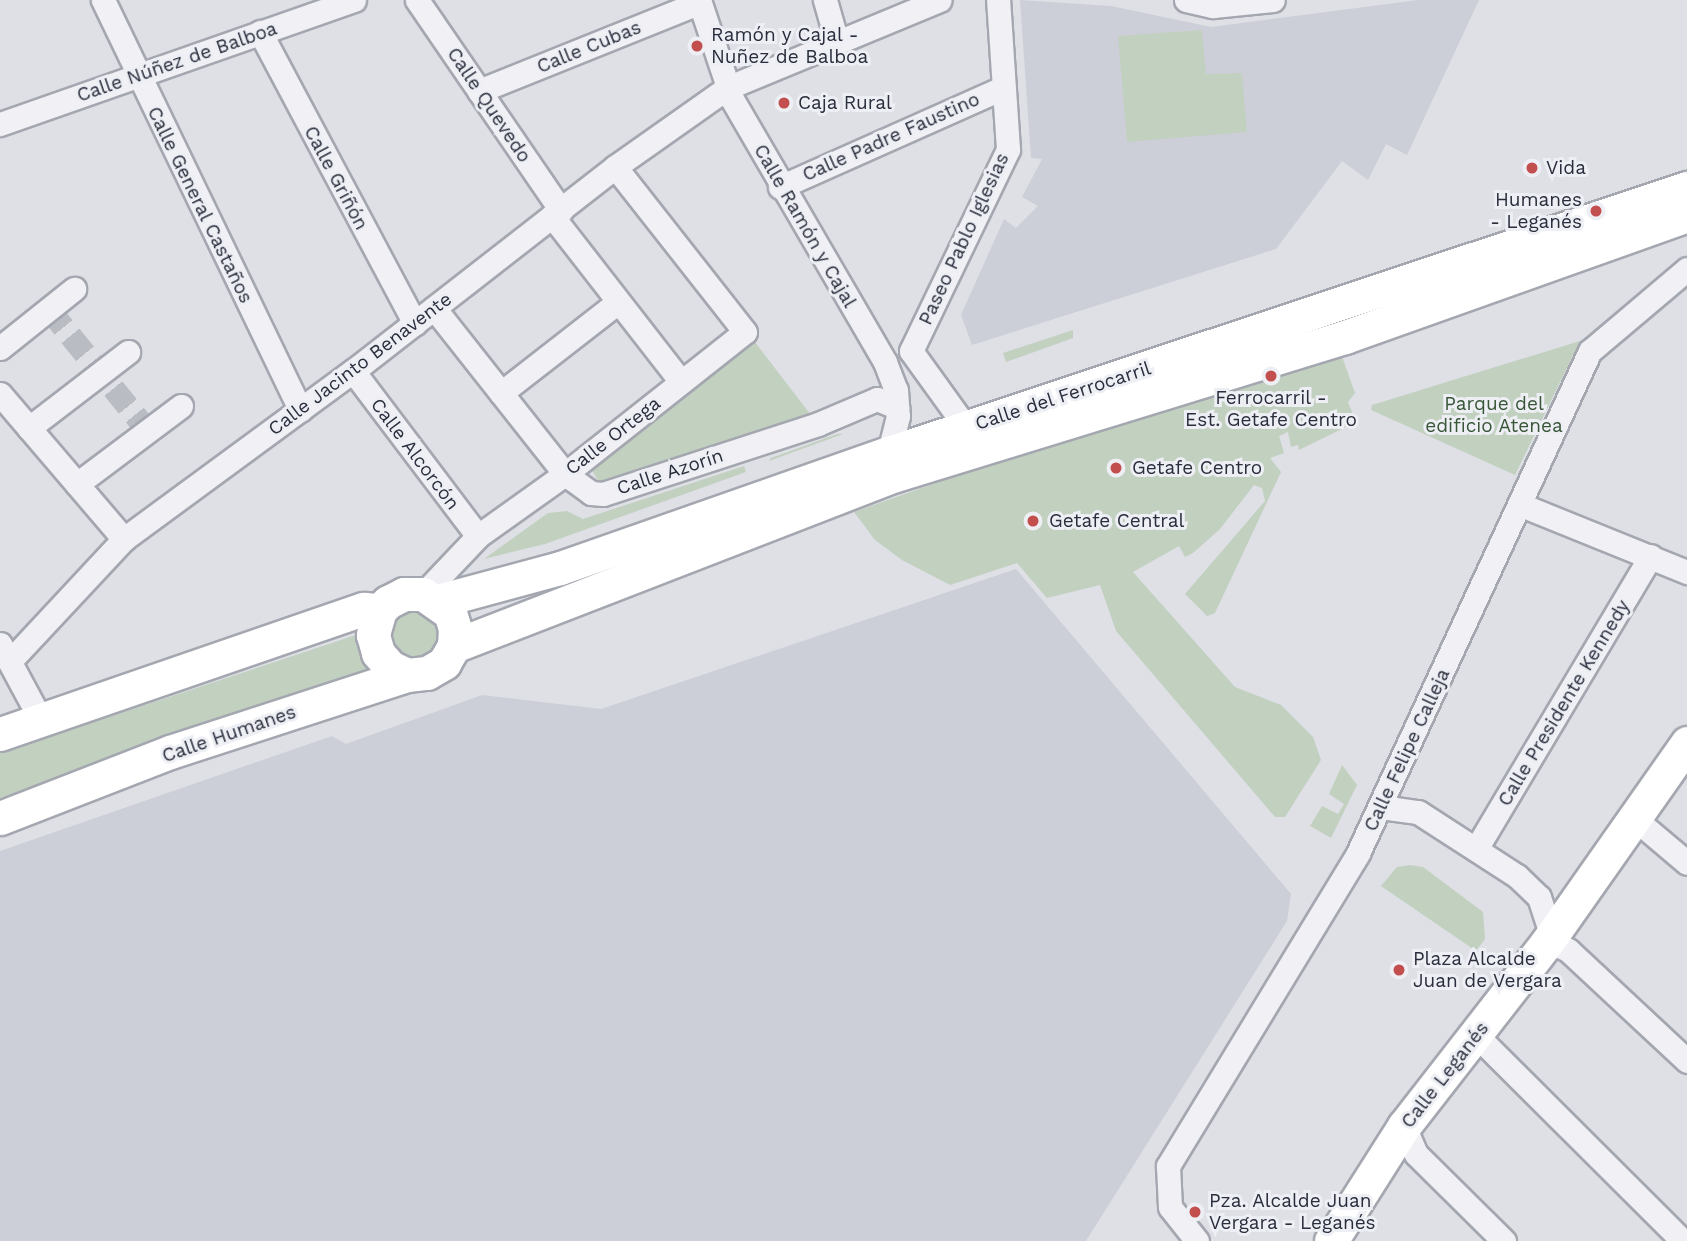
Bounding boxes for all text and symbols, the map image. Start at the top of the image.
street label: Calle Cubas [534,16,644,78]
street label: Calle Núñez de Balboa [74,17,280,107]
place label: Ramón y Cajal - Nuñez de Balboa [711,24,868,68]
marker: Ramón y Cajal - Nuñez de Balboa [689,38,705,54]
street label: Calle Quevedo [442,43,536,167]
street label: Calle Padre Faustino [799,88,983,186]
place label: Caja Rural [798,92,892,114]
marker: Caja Rural [776,95,792,111]
street label: Calle General Castaños [142,103,258,307]
street label: Calle Griñón [299,122,373,234]
street label: Calle Ramón y Cajal [749,140,861,312]
street label: Paseo Pablo Iglesias [914,149,1014,329]
place label: Vida [1546,157,1586,179]
marker: Vida [1524,160,1540,176]
place label: Humanes - Leganés [1490,189,1582,233]
marker: Humanes - Leganés [1588,203,1604,219]
street label: Calle Jacinto Benavente [264,287,456,441]
street label: Calle del Ferrocarril [972,357,1154,435]
marker: Ferrocarril - Est. Getafe Centro [1263,368,1279,384]
place label: Ferrocarril - Est. Getafe Centro [1185,387,1357,431]
street label: Calle Ortega [561,392,665,480]
street label: Calle Alcorcón [365,393,465,515]
park label: Parque del edificio Atenea [1425,393,1563,437]
street label: Calle Azorín [614,444,726,500]
place label: Getafe Centro [1132,457,1262,479]
marker: Getafe Centro [1106,458,1126,478]
place label: Getafe Central [1049,510,1184,532]
marker: Getafe Central [1023,511,1043,531]
street label: Calle Presidente Kennedy [1493,596,1635,810]
street label: Calle Felipe Calleja [1359,665,1455,835]
street label: Calle Humanes [159,700,299,768]
place label: Plaza Alcalde Juan de Vergara [1413,948,1562,992]
marker: Plaza Alcalde Juan de Vergara [1391,962,1407,978]
street label: Calle Leganés [1396,1017,1494,1133]
place label: Pza. Alcalde Juan Vergara - Leganés [1209,1190,1376,1234]
marker: Pza. Alcalde Juan Vergara - Leganés [1187,1204,1203,1220]

